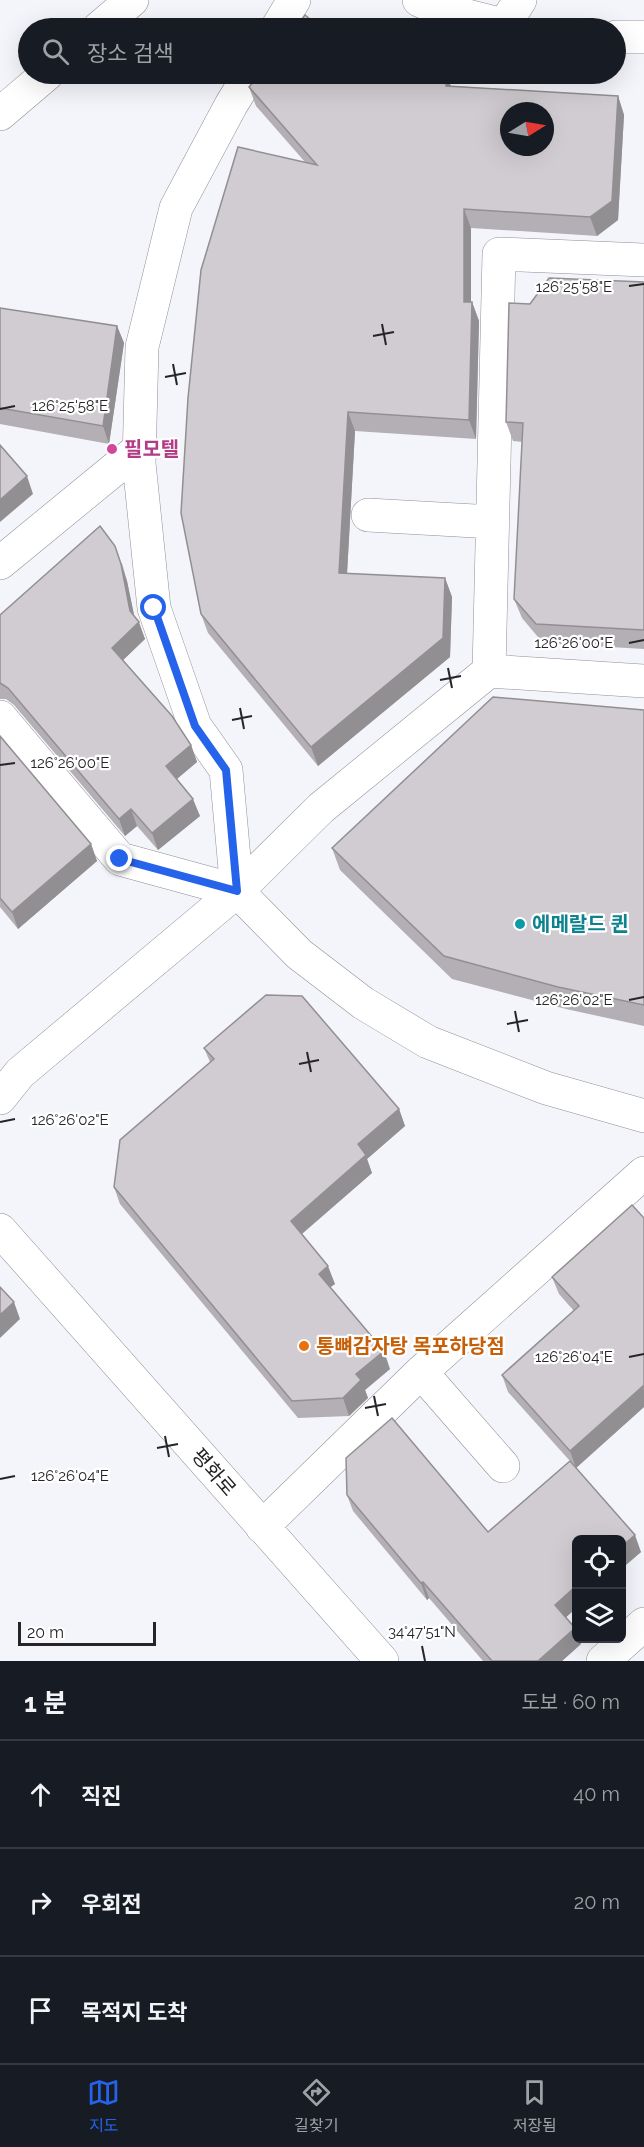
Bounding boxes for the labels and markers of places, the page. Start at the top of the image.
place label: 필모텔 [124,437,179,461]
marker: 필모텔 [105,442,119,456]
place label: 에메랄드 퀸 [532,912,629,936]
marker: 에메랄드 퀸 [513,917,527,931]
place label: 통뼈감자탕 목포하당점 [316,1334,505,1358]
marker: 통뼈감자탕 목포하당점 [297,1339,311,1353]

